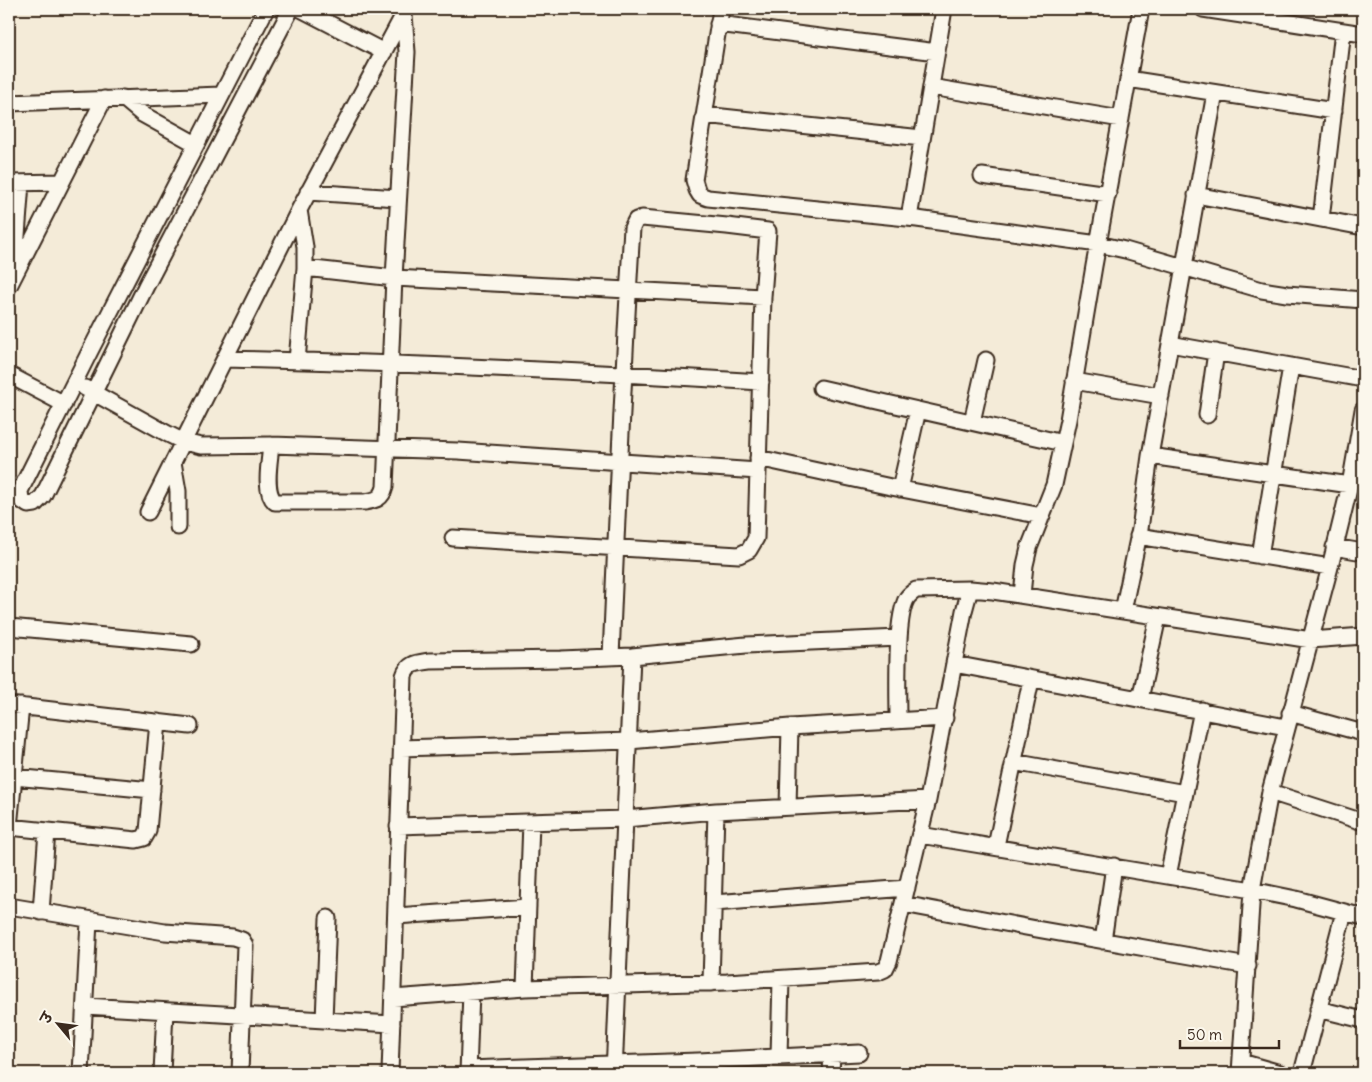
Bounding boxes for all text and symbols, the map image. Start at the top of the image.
north arrow [32,1000,82,1050]
text: उ [36,1008,58,1028]
scale bar [1180,1017,1278,1049]
text: 50 m [1187,1025,1222,1044]

